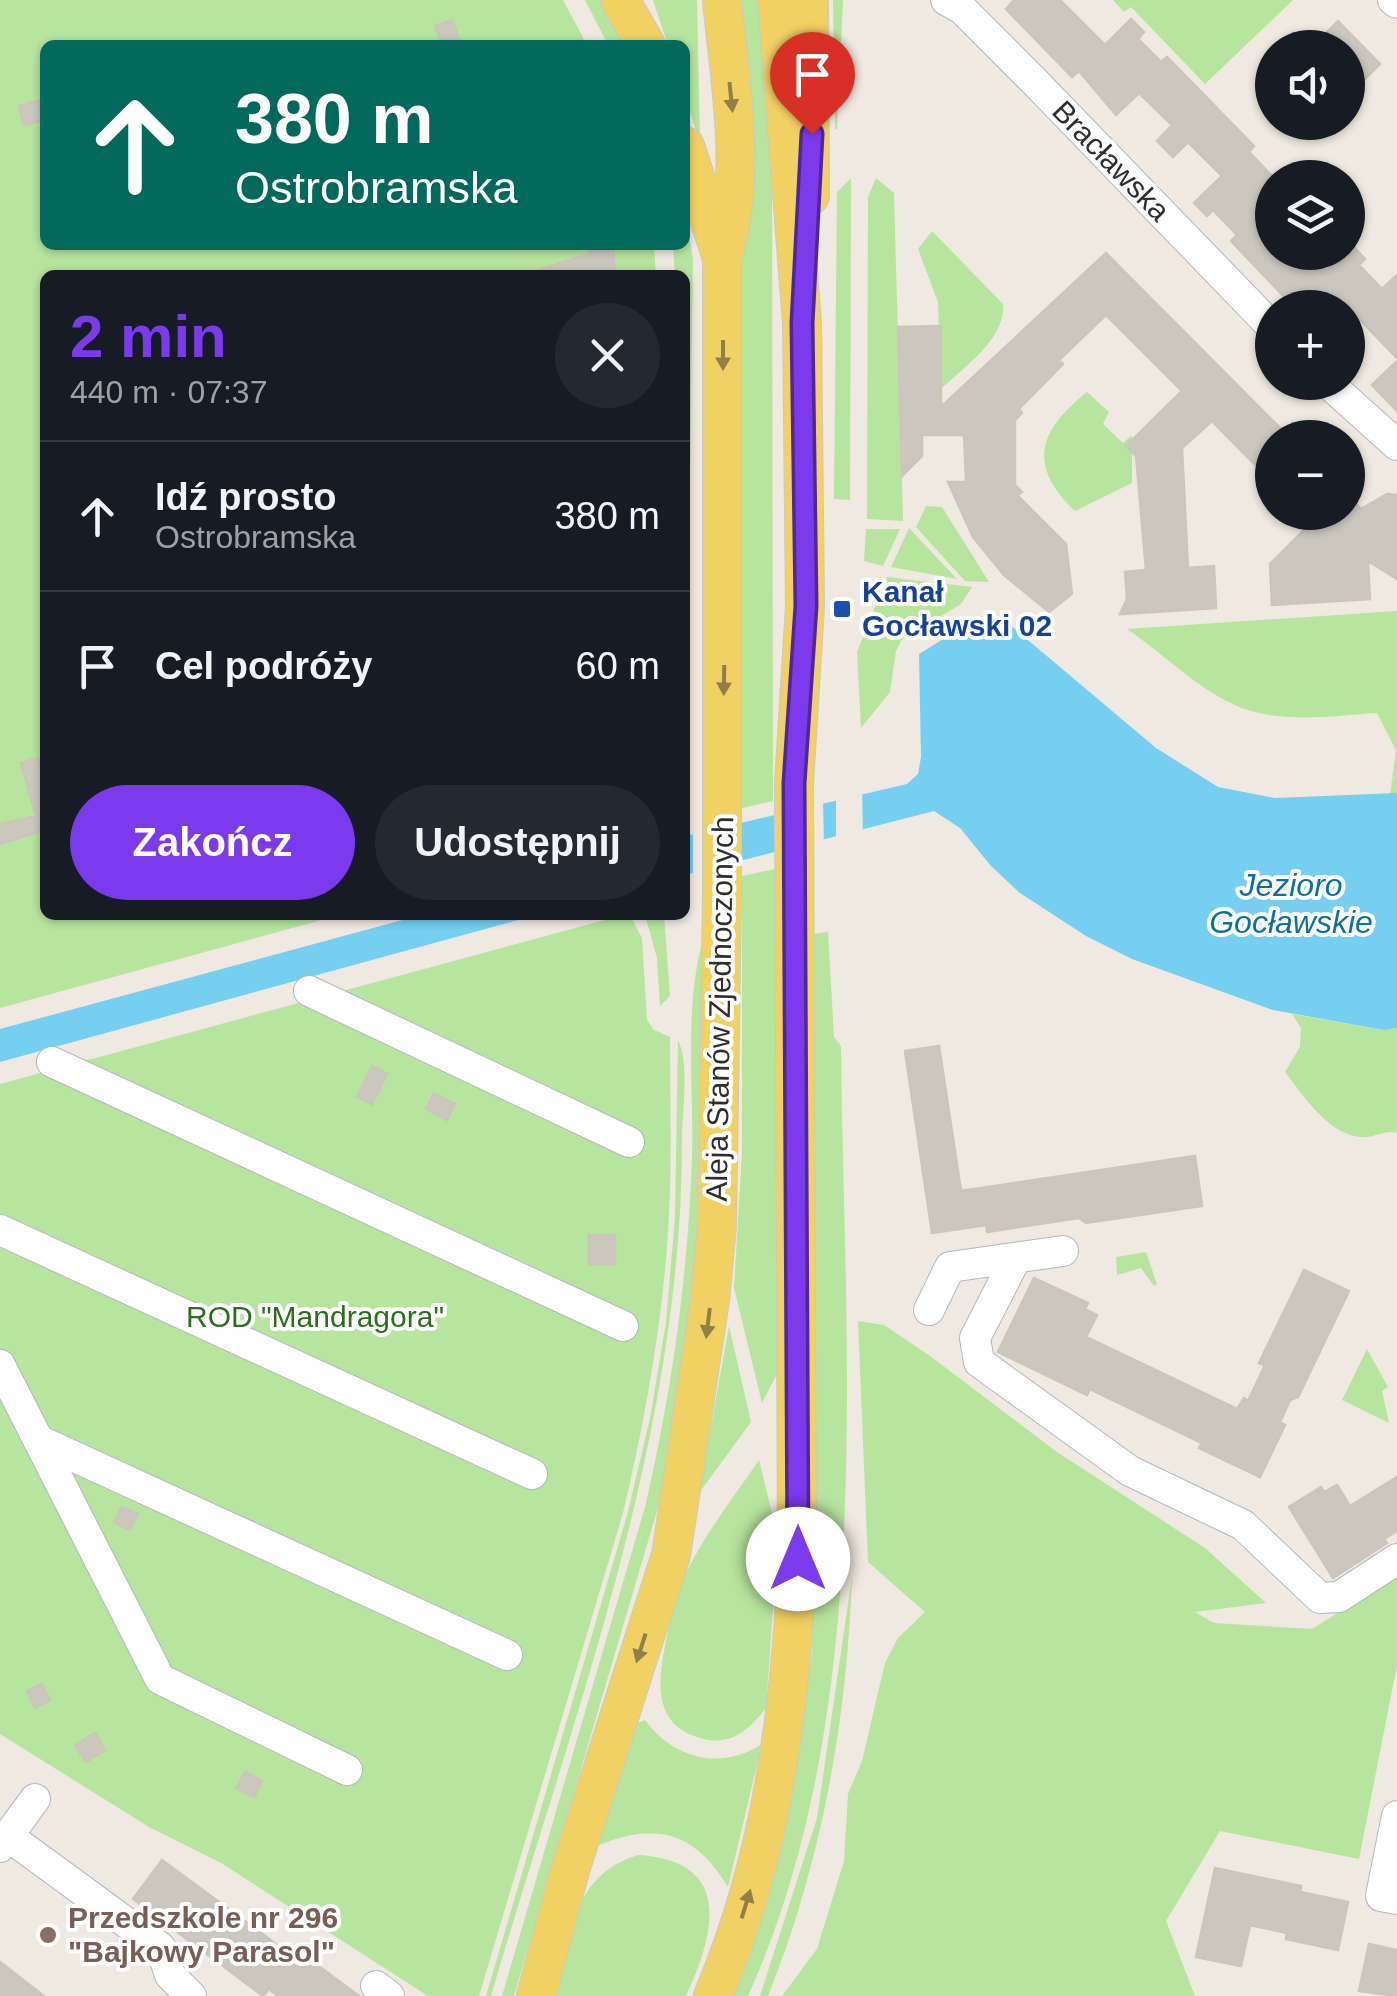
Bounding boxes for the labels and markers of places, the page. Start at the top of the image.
pin [770,32,855,135]
place label: Kanał Gocławski 02 [862,575,1052,642]
marker: Kanał Gocławski 02 [831,598,853,620]
place label: Przedszkole nr 296 "Bajkowy Parasol" [68,1901,338,1968]
marker: Przedszkole nr 296 "Bajkowy Parasol" [37,1924,59,1946]

